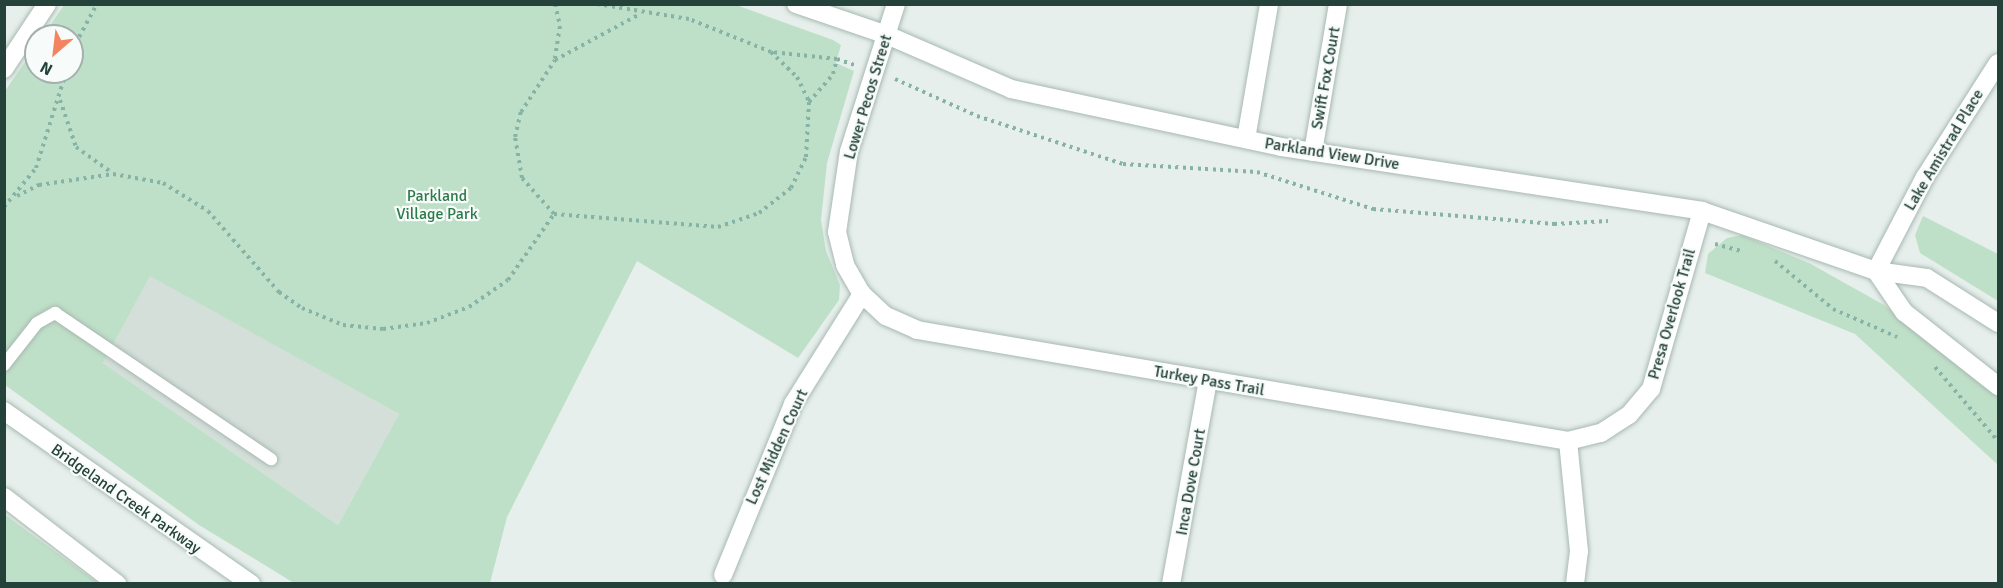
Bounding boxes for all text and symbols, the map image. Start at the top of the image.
north arrow [24,24,84,84]
street label: Swift Fox Court [1308,25,1344,131]
street label: Lower Pecos Street [840,32,896,162]
text: N [37,57,56,80]
street label: Lake Amistrad Place [1900,86,1988,214]
street label: Parkland View Drive [1263,134,1401,174]
park label: Parkland Village Park [396,186,478,224]
street label: Presa Overlook Trail [1644,246,1700,382]
street label: Turkey Pass Trail [1152,362,1266,400]
street label: Lost Midden Court [742,386,812,508]
street label: Inca Dove Court [1172,427,1210,537]
street label: Bridgeland Creek Parkway [47,440,205,558]

